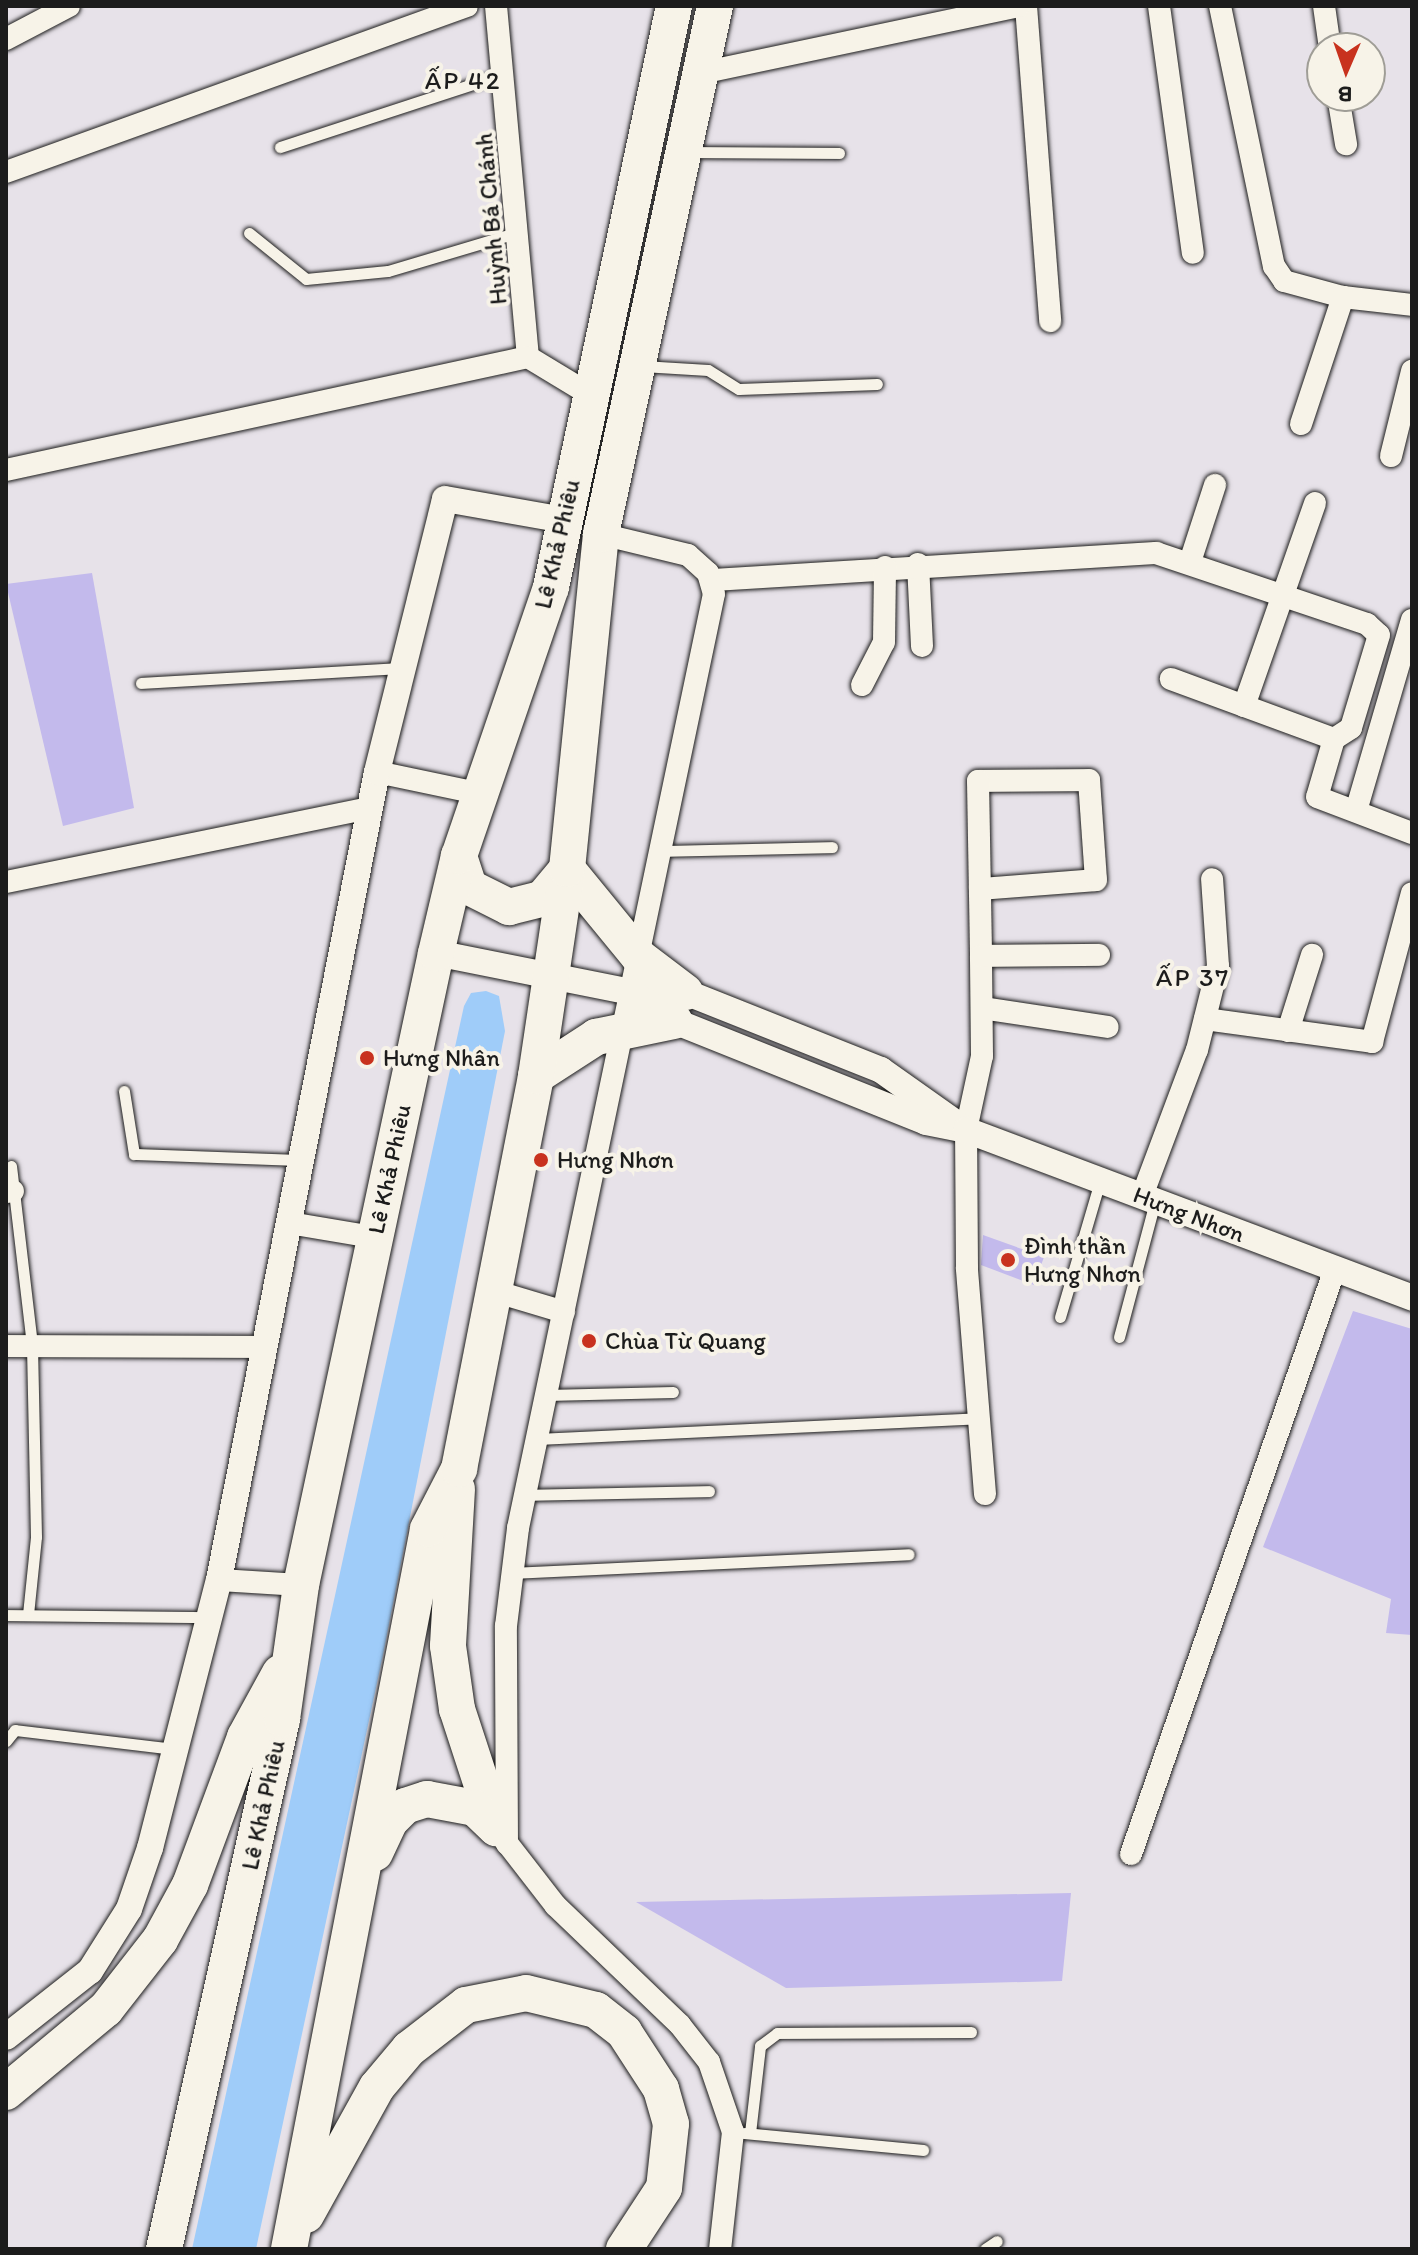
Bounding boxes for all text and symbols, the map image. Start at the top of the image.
north arrow [1306,32,1386,112]
district label: ẤP 42 [425,65,501,97]
text: B [1338,81,1353,108]
street label: Huỳnh Bá Chánh [469,132,513,306]
street label: Lê Khả Phiêu [528,476,586,612]
district label: ẤP 37 [1156,962,1230,994]
place label: Hưng Nhân [383,1044,499,1072]
marker: Hưng Nhân [358,1049,376,1067]
street label: Lê Khả Phiêu [361,1101,417,1237]
place label: Hưng Nhơn [557,1146,674,1174]
marker: Hưng Nhơn [532,1151,550,1169]
street label: Hưng Nhơn [1129,1180,1249,1248]
place label: Đình thần Hưng Nhơn [1024,1232,1141,1288]
marker: Đình thần Hưng Nhơn [999,1251,1017,1269]
place label: Chùa Từ Quang [605,1327,764,1355]
marker: Chùa Từ Quang [580,1332,598,1350]
street label: Lê Khả Phiêu [235,1737,291,1873]

